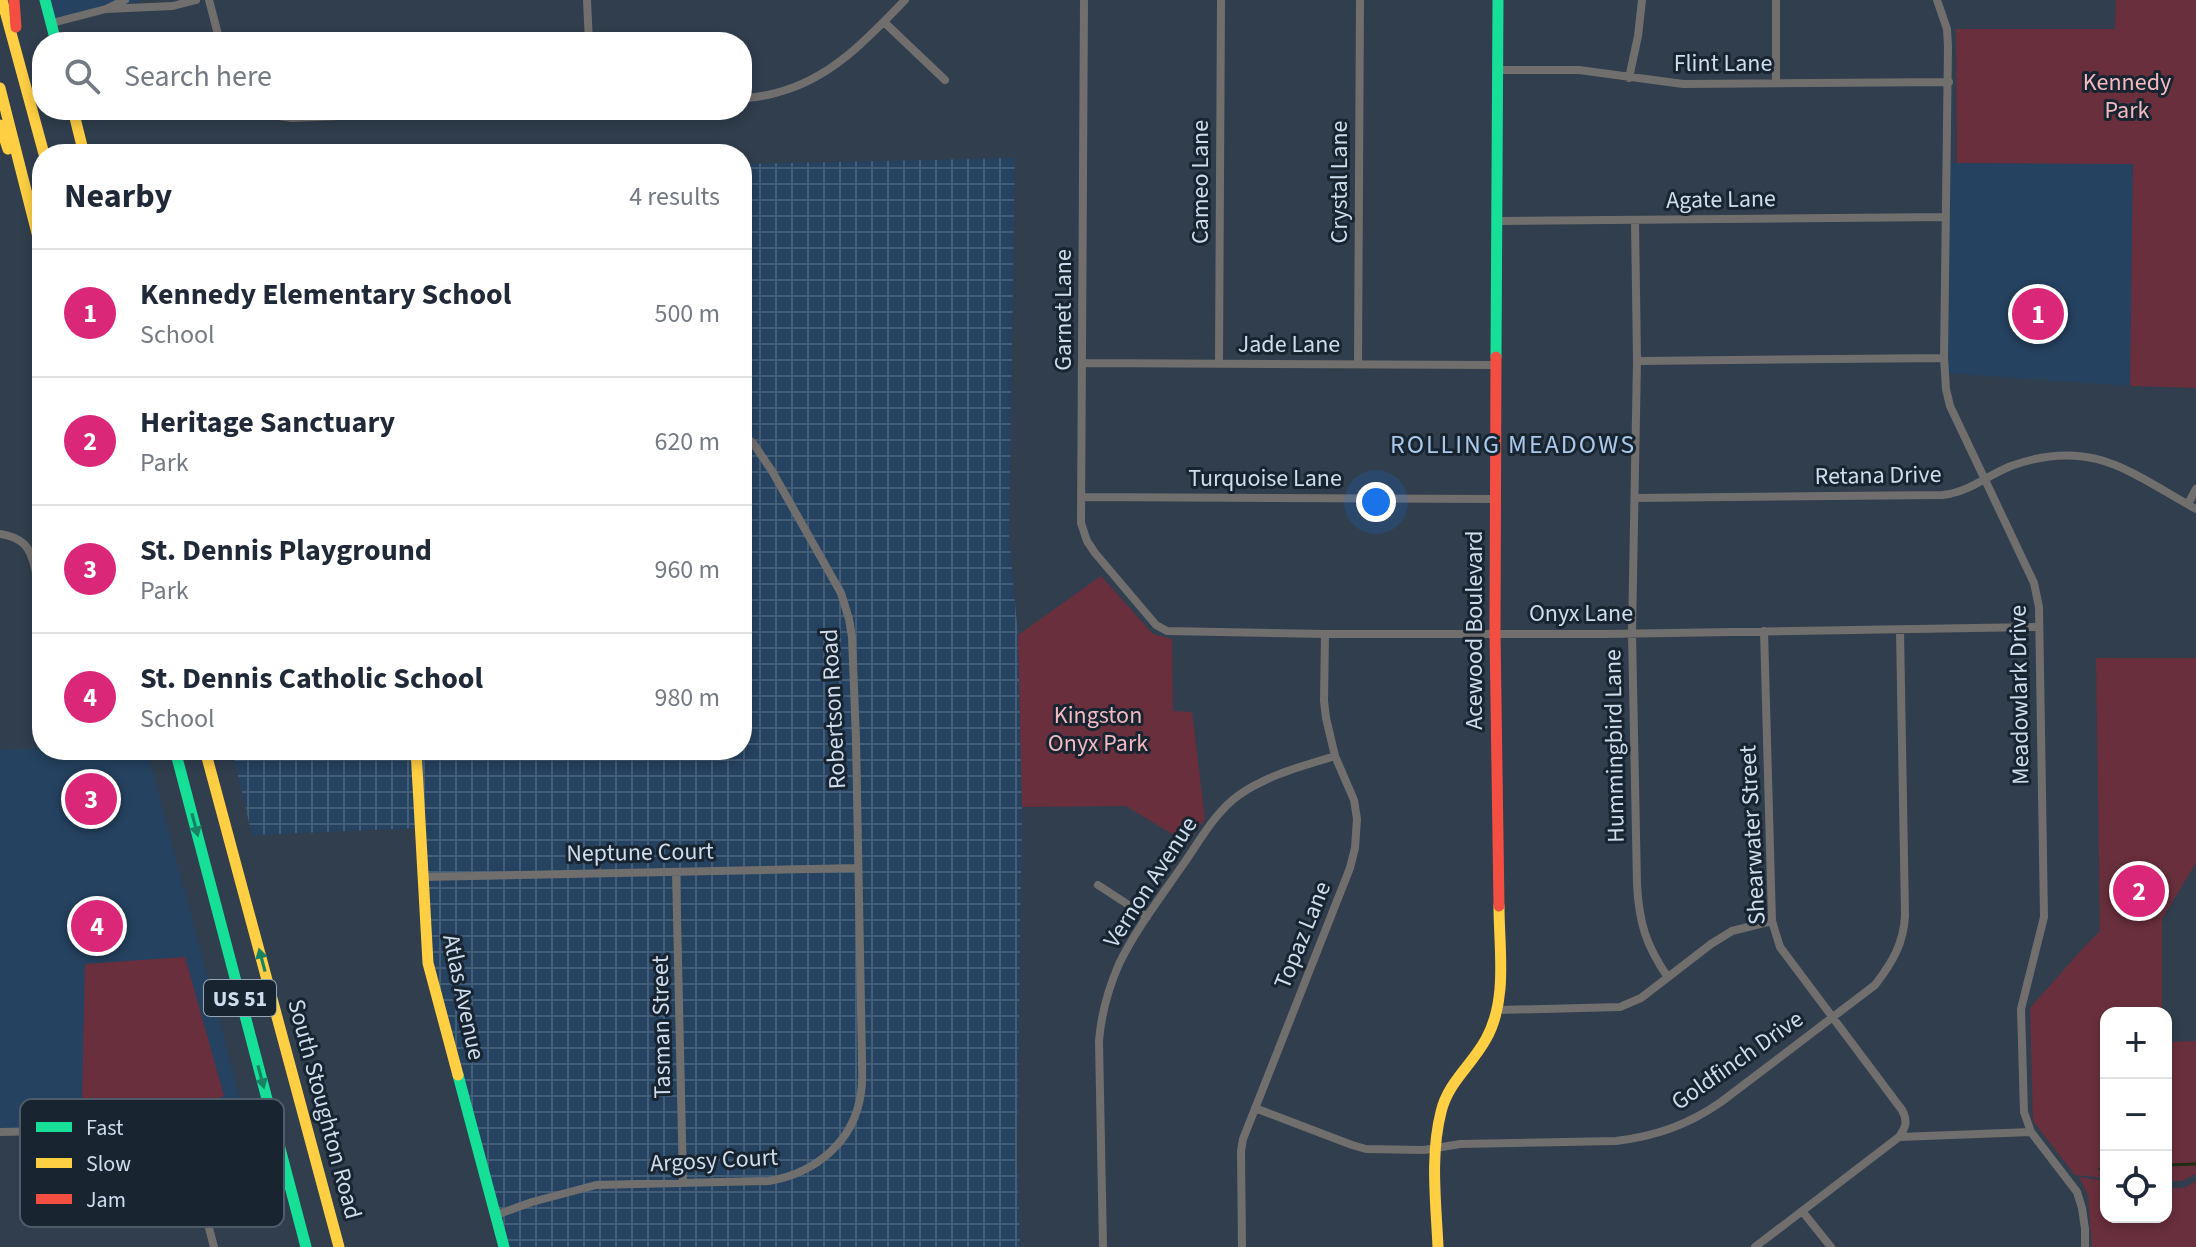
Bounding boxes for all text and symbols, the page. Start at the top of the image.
search box [32,32,752,120]
street label: Flint Lane [1674,46,1772,81]
icon: search [60,54,104,98]
text: Search here [124,55,272,98]
park label: Kennedy Park [2083,65,2171,128]
street label: Cameo Lane [1183,120,1218,244]
street label: Crystal Lane [1322,121,1357,243]
text: Nearby [64,172,172,221]
text: 4 results [629,178,720,215]
street label: Agate Lane [1666,181,1776,218]
street label: Garnet Lane [1046,249,1081,371]
text: Kennedy Elementary School [140,273,511,316]
pin: 1 [2012,284,2064,344]
text: 1 [83,295,97,332]
text: 500 m [654,295,720,332]
text: School [140,316,215,353]
street label: Jade Lane [1238,327,1340,362]
text: Heritage Sanctuary [140,401,395,444]
text: 2 [83,423,97,460]
text: 620 m [654,423,720,460]
district label: ROLLING MEADOWS [1390,426,1636,463]
text: Park [140,444,189,481]
street label: Retana Drive [1814,457,1942,494]
street label: Turquoise Lane [1188,461,1342,496]
your location [1356,482,1396,522]
text: St. Dennis Playground [140,529,432,572]
street label: Acewood Boulevard [1457,530,1492,730]
text: 3 [83,551,97,588]
text: 960 m [654,551,720,588]
text: Park [140,572,189,609]
street label: Onyx Lane [1529,596,1633,631]
street label: Meadowlark Drive [2000,605,2039,785]
street label: Robertson Road [812,628,855,790]
street label: Hummingbird Lane [1595,649,1634,843]
text: St. Dennis Catholic School [140,657,483,700]
text: 4 [83,679,97,716]
text: 980 m [654,679,720,716]
park label: Kingston Onyx Park [1048,698,1148,761]
text: School [140,700,215,737]
street label: Shearwater Street [1730,744,1775,926]
pin: 3 [65,769,117,829]
street label: Vernon Avenue [1095,810,1206,955]
one-way arrow [189,813,201,838]
street label: Neptune Court [566,834,714,871]
pin: 2 [2113,861,2165,921]
street label: Topaz Lane [1265,876,1340,994]
pin: 4 [71,896,123,956]
street label: Atlas Avenue [433,931,494,1063]
one-way arrow [255,947,268,971]
street label: Tasman Street [643,955,680,1099]
road number: US 51 [204,980,276,1016]
street label: South Stoughton Road [278,995,371,1223]
street label: Goldfinch Drive [1664,1002,1810,1119]
map controls [2100,1007,2172,1223]
button: + [2100,1007,2172,1079]
one-way arrow [256,1064,268,1089]
button: − [2100,1079,2172,1151]
legend [20,1099,284,1227]
text: Fast [86,1112,124,1144]
street label: Argosy Court [649,1140,779,1181]
text: Slow [86,1148,131,1180]
button: locate [2100,1151,2172,1223]
text: Jam [86,1184,126,1216]

